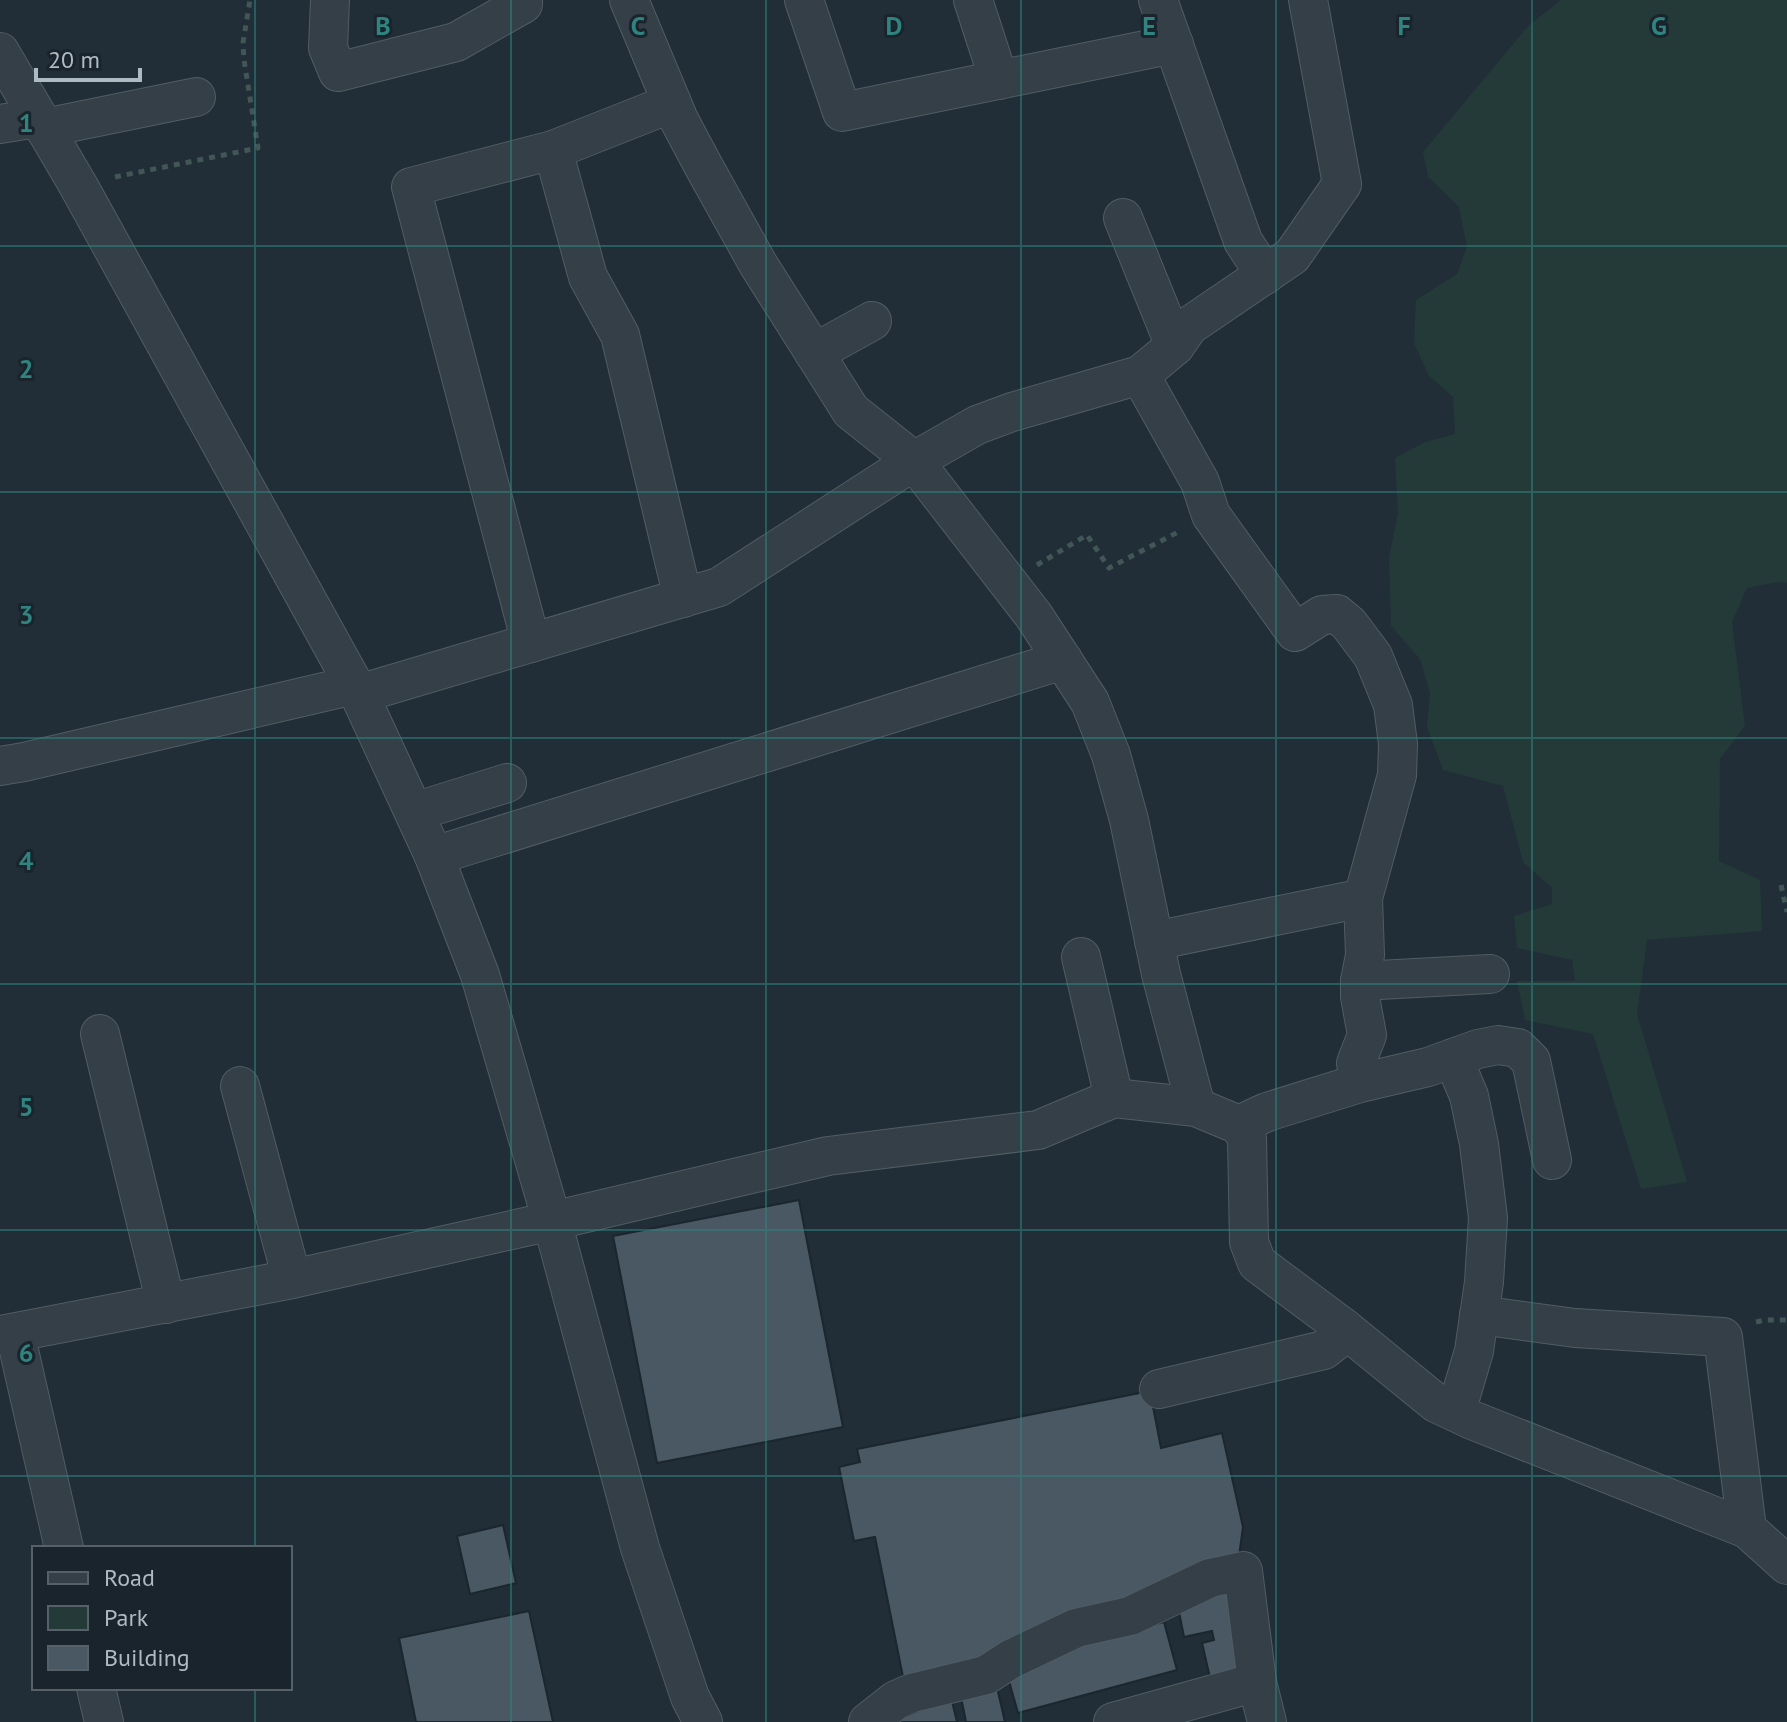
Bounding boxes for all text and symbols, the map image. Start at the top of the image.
text: B [375,9,391,42]
text: C [631,9,645,42]
text: D [886,9,902,42]
text: E [1142,9,1156,42]
text: F [1397,9,1411,42]
text: G [1651,9,1667,42]
scale bar [36,32,140,82]
text: 20 m [48,44,100,75]
text: 1 [19,106,33,139]
text: 2 [19,352,33,385]
text: 3 [19,598,33,631]
text: 4 [19,844,34,877]
text: 5 [19,1090,33,1123]
text: 6 [19,1336,33,1369]
legend [32,1546,292,1690]
text: Road [104,1562,155,1593]
text: Park [104,1602,149,1633]
text: Building [104,1642,190,1673]

